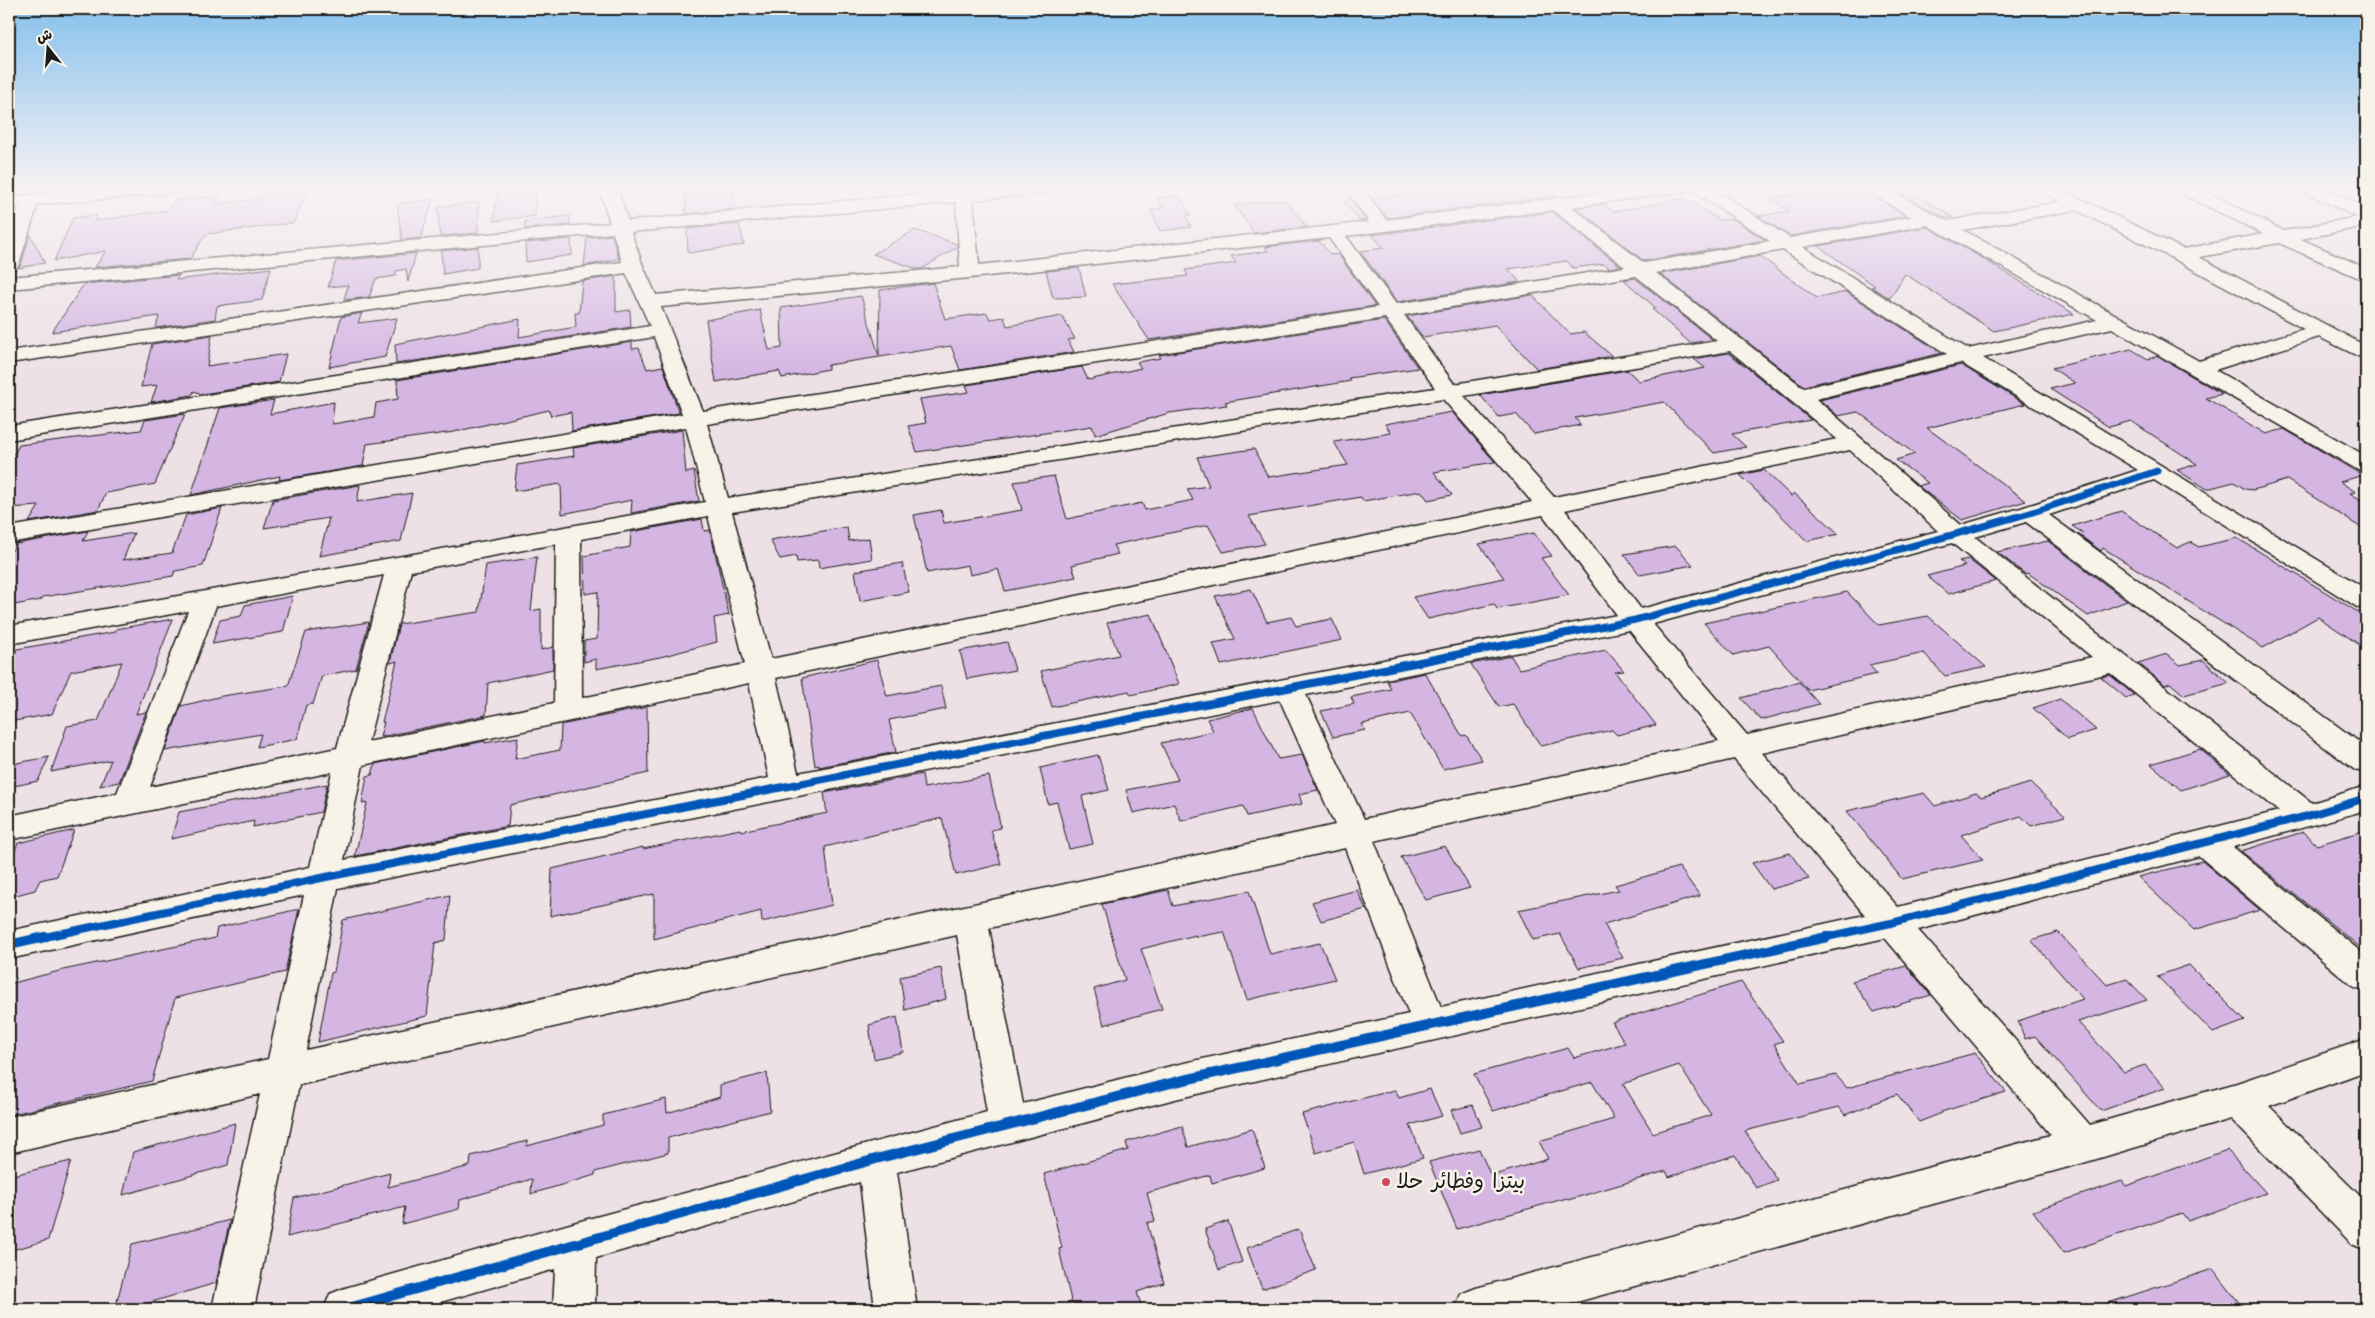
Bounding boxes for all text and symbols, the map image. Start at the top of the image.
north arrow [22,22,72,72]
text: ش [34,24,55,49]
place label: بيتزا وفطائر حلا [1396,1166,1525,1199]
marker: بيتزا وفطائر حلا [1380,1176,1392,1188]

